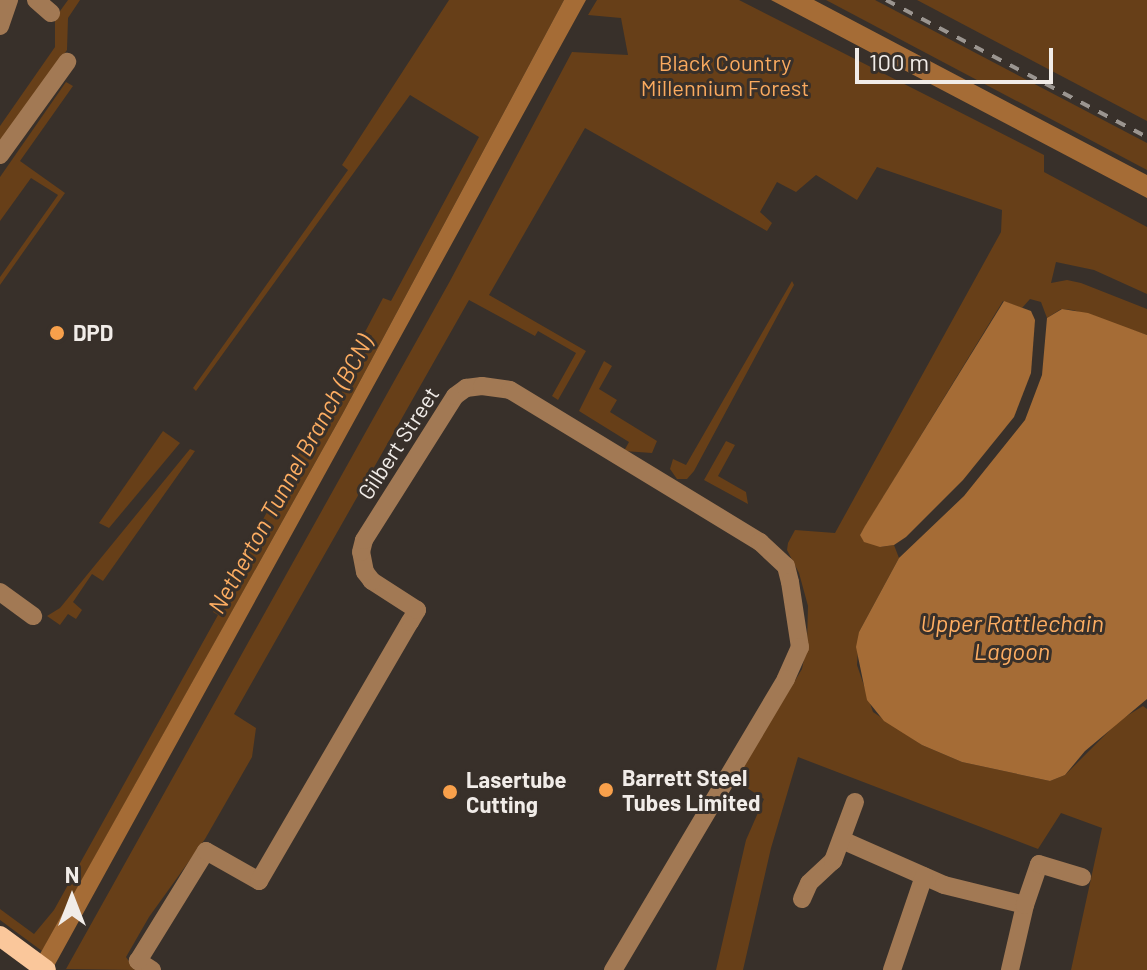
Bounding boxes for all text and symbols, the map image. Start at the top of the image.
scale bar [859,32,1057,82]
text: 100 m [869,47,929,76]
park label: Black Country Millennium Forest [641,49,809,100]
place label: DPD [73,320,113,346]
marker: DPD [48,324,66,342]
water label: Netherton Tunnel Branch (BCN) [201,330,379,618]
street label: Gilbert Street [352,382,444,504]
water label: Upper Rattlechain Lagoon [920,609,1104,665]
place label: Barrett Steel Tubes Limited [622,764,760,816]
place label: Lasertube Cutting [466,766,567,818]
marker: Barrett Steel Tubes Limited [597,781,615,799]
marker: Lasertube Cutting [441,783,459,801]
north arrow [32,858,112,938]
text: N [65,861,79,887]

